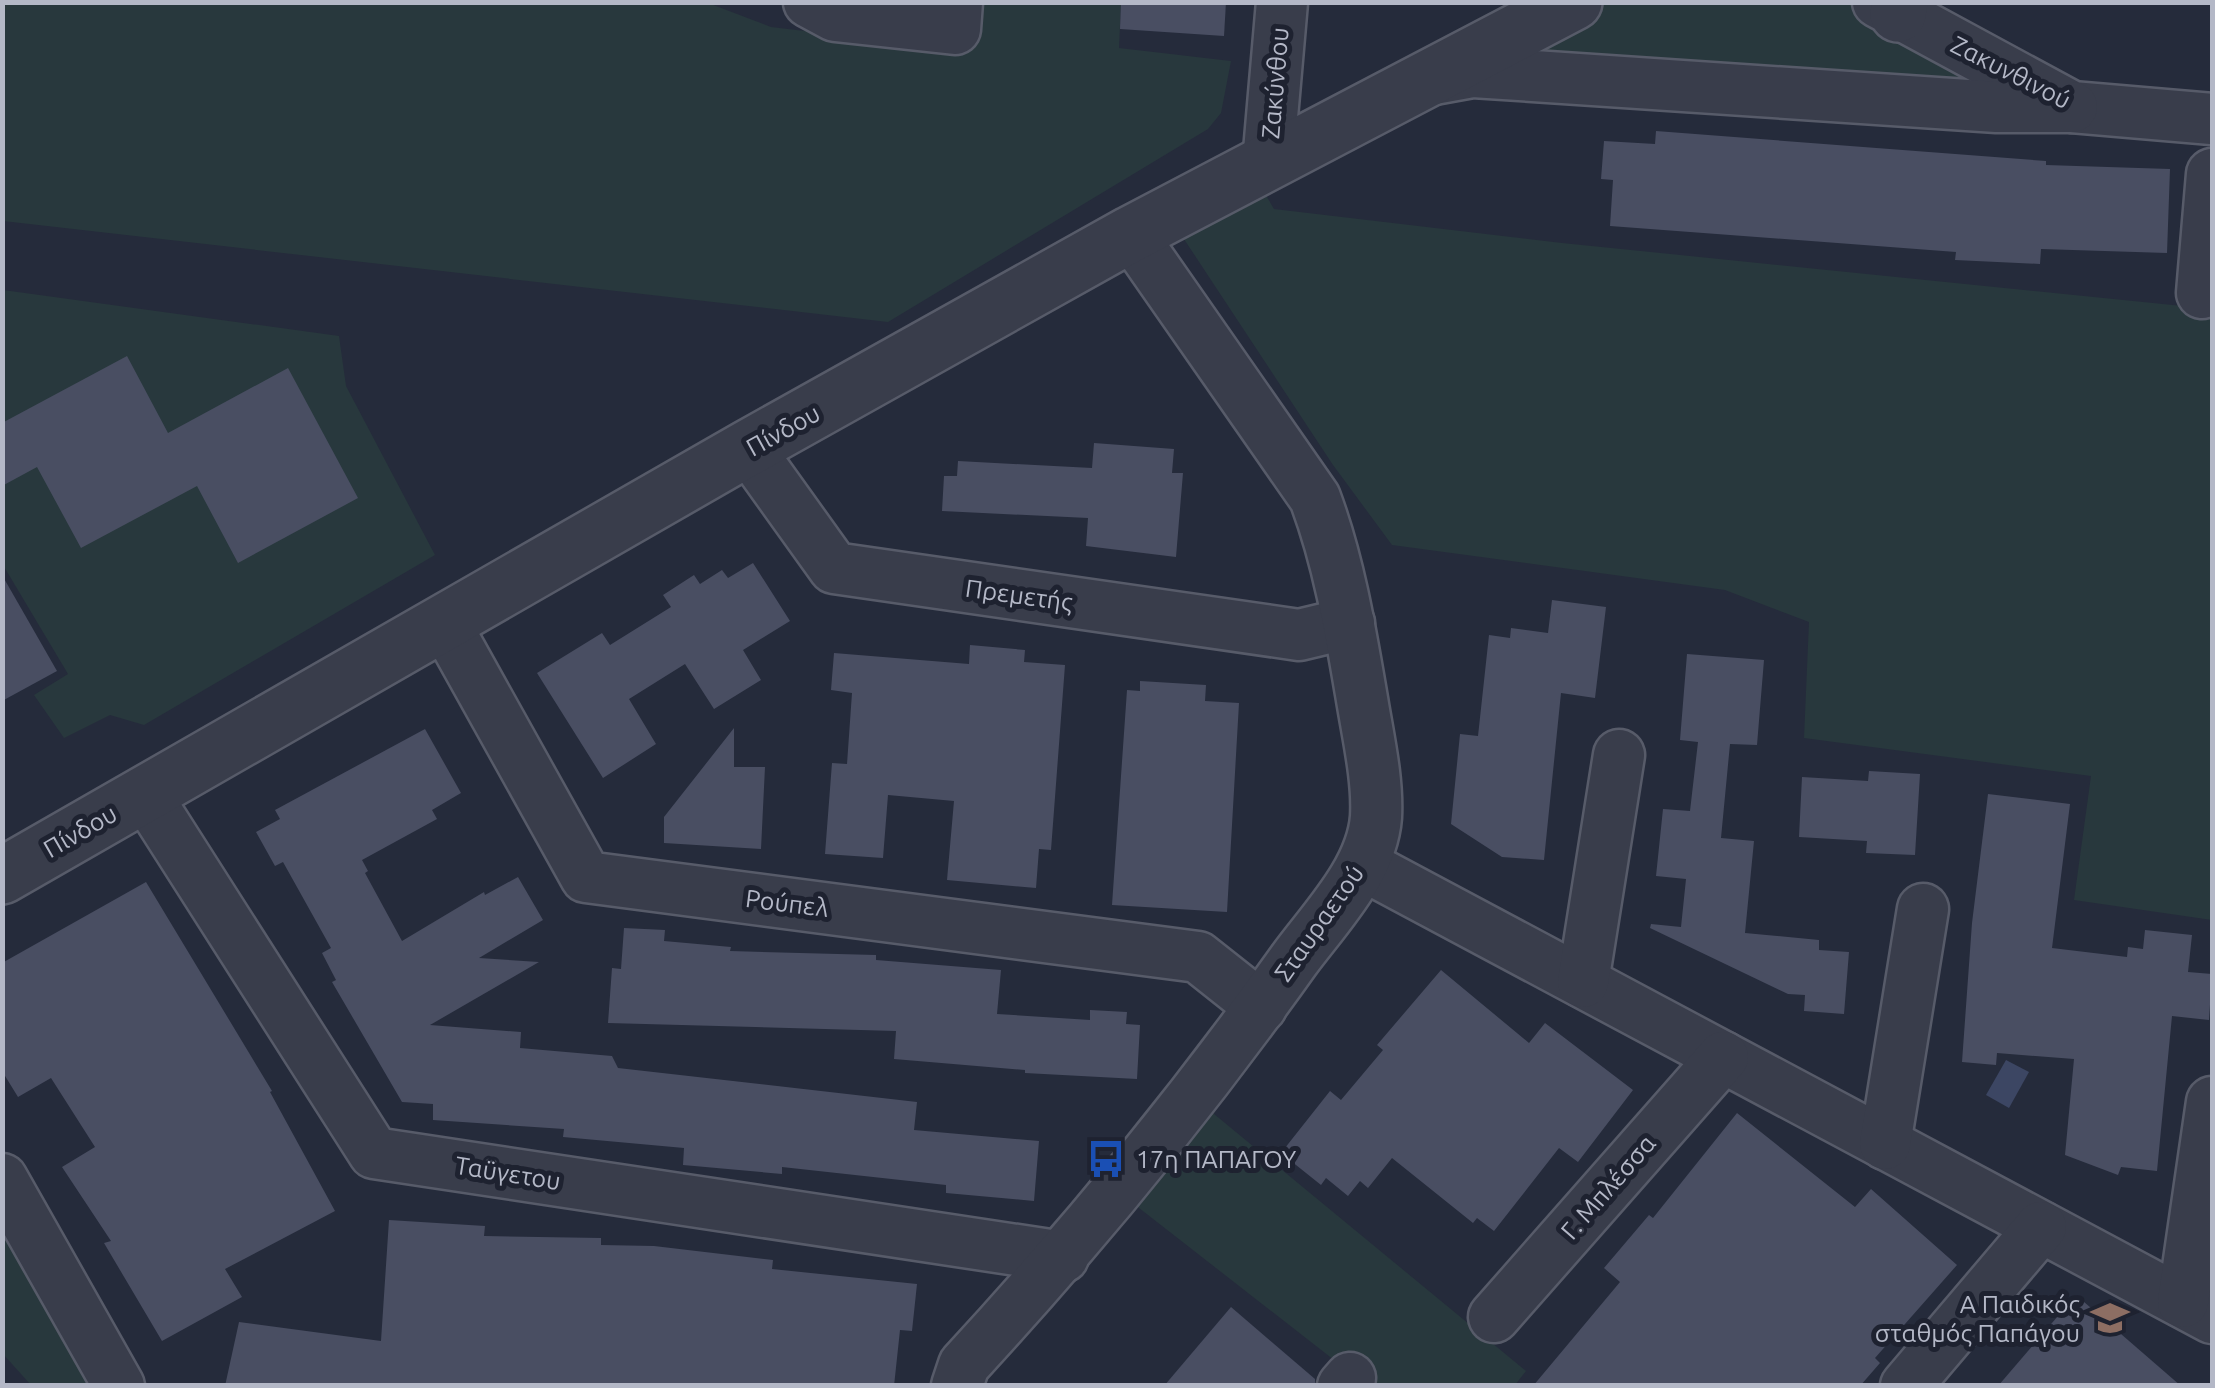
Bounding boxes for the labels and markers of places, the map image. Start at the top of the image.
bus stop icon: 17η ΠΑΠΑΓΟΥ [1085,1138,1127,1180]
place label: 17η ΠΑΠΑΓΟΥ [1136,1145,1297,1173]
place label: Α Παιδικός σταθμός Παπάγου [1875,1290,2080,1347]
school or university icon: Α Παιδικός σταθμός Παπάγου [2089,1297,2131,1339]

